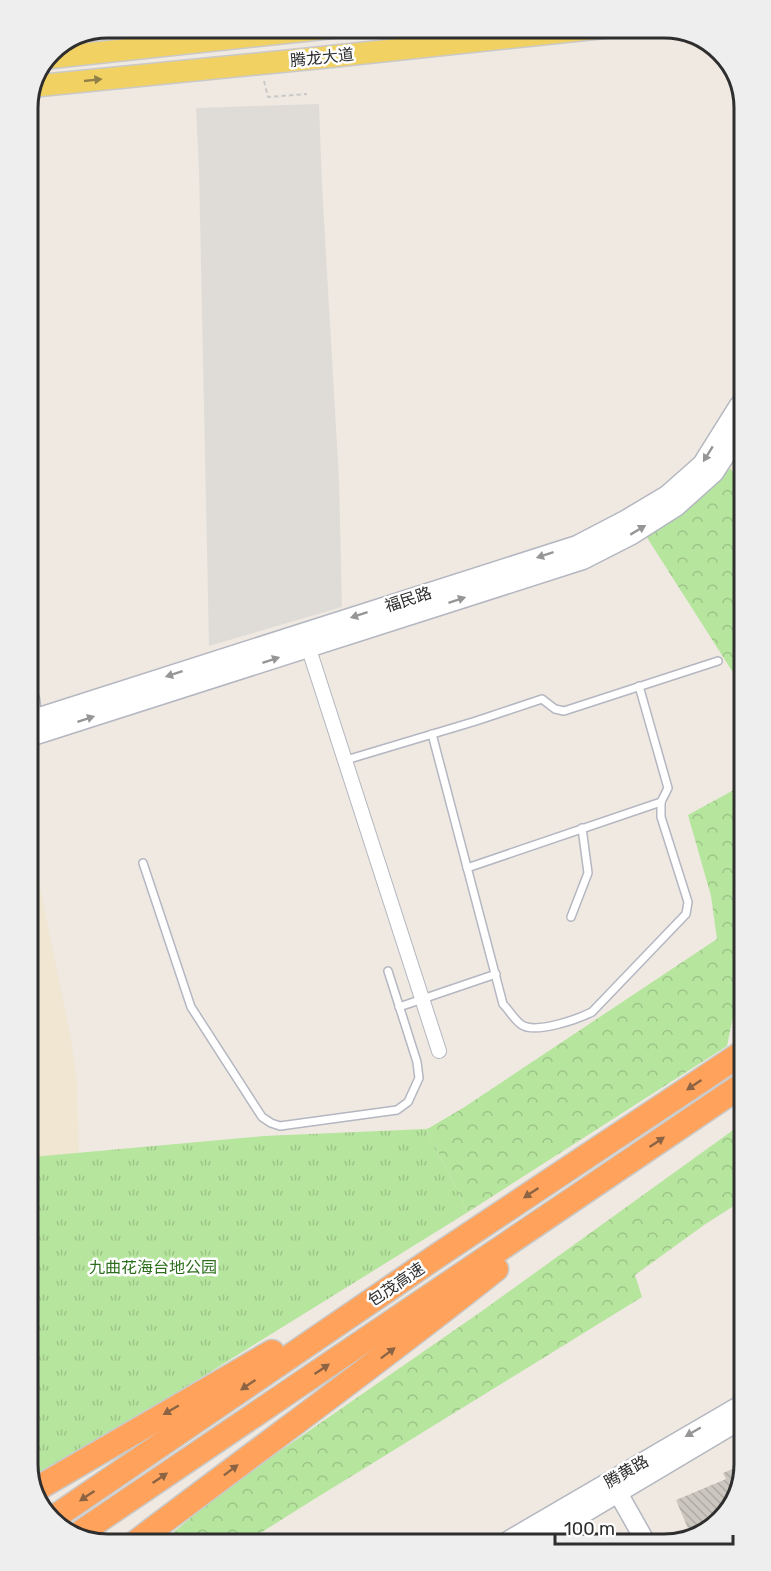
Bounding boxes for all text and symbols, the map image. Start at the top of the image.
street label: 腾龙大道 [289,45,355,70]
one-way arrow [83,75,102,85]
one-way arrow [703,446,714,462]
one-way arrow [630,525,646,536]
one-way arrow [536,551,554,560]
street label: 福民路 [382,583,434,616]
one-way arrow [448,595,466,604]
one-way arrow [350,610,368,620]
one-way arrow [262,655,280,664]
one-way arrow [165,670,183,679]
one-way arrow [77,714,95,724]
one-way arrow [685,1080,702,1091]
one-way arrow [649,1136,665,1148]
one-way arrow [523,1188,539,1199]
park label: 九曲花海台地公园 [89,1258,217,1277]
street label: 包茂高速 [364,1259,428,1310]
one-way arrow [380,1347,396,1360]
one-way arrow [314,1364,330,1375]
one-way arrow [240,1379,256,1390]
one-way arrow [162,1405,179,1415]
one-way arrow [684,1427,701,1437]
street label: 腾黄路 [601,1451,652,1492]
one-way arrow [224,1464,239,1476]
one-way arrow [152,1472,168,1484]
one-way arrow [79,1490,96,1501]
scale bar [555,1508,734,1546]
text: 100 m [564,1518,615,1540]

